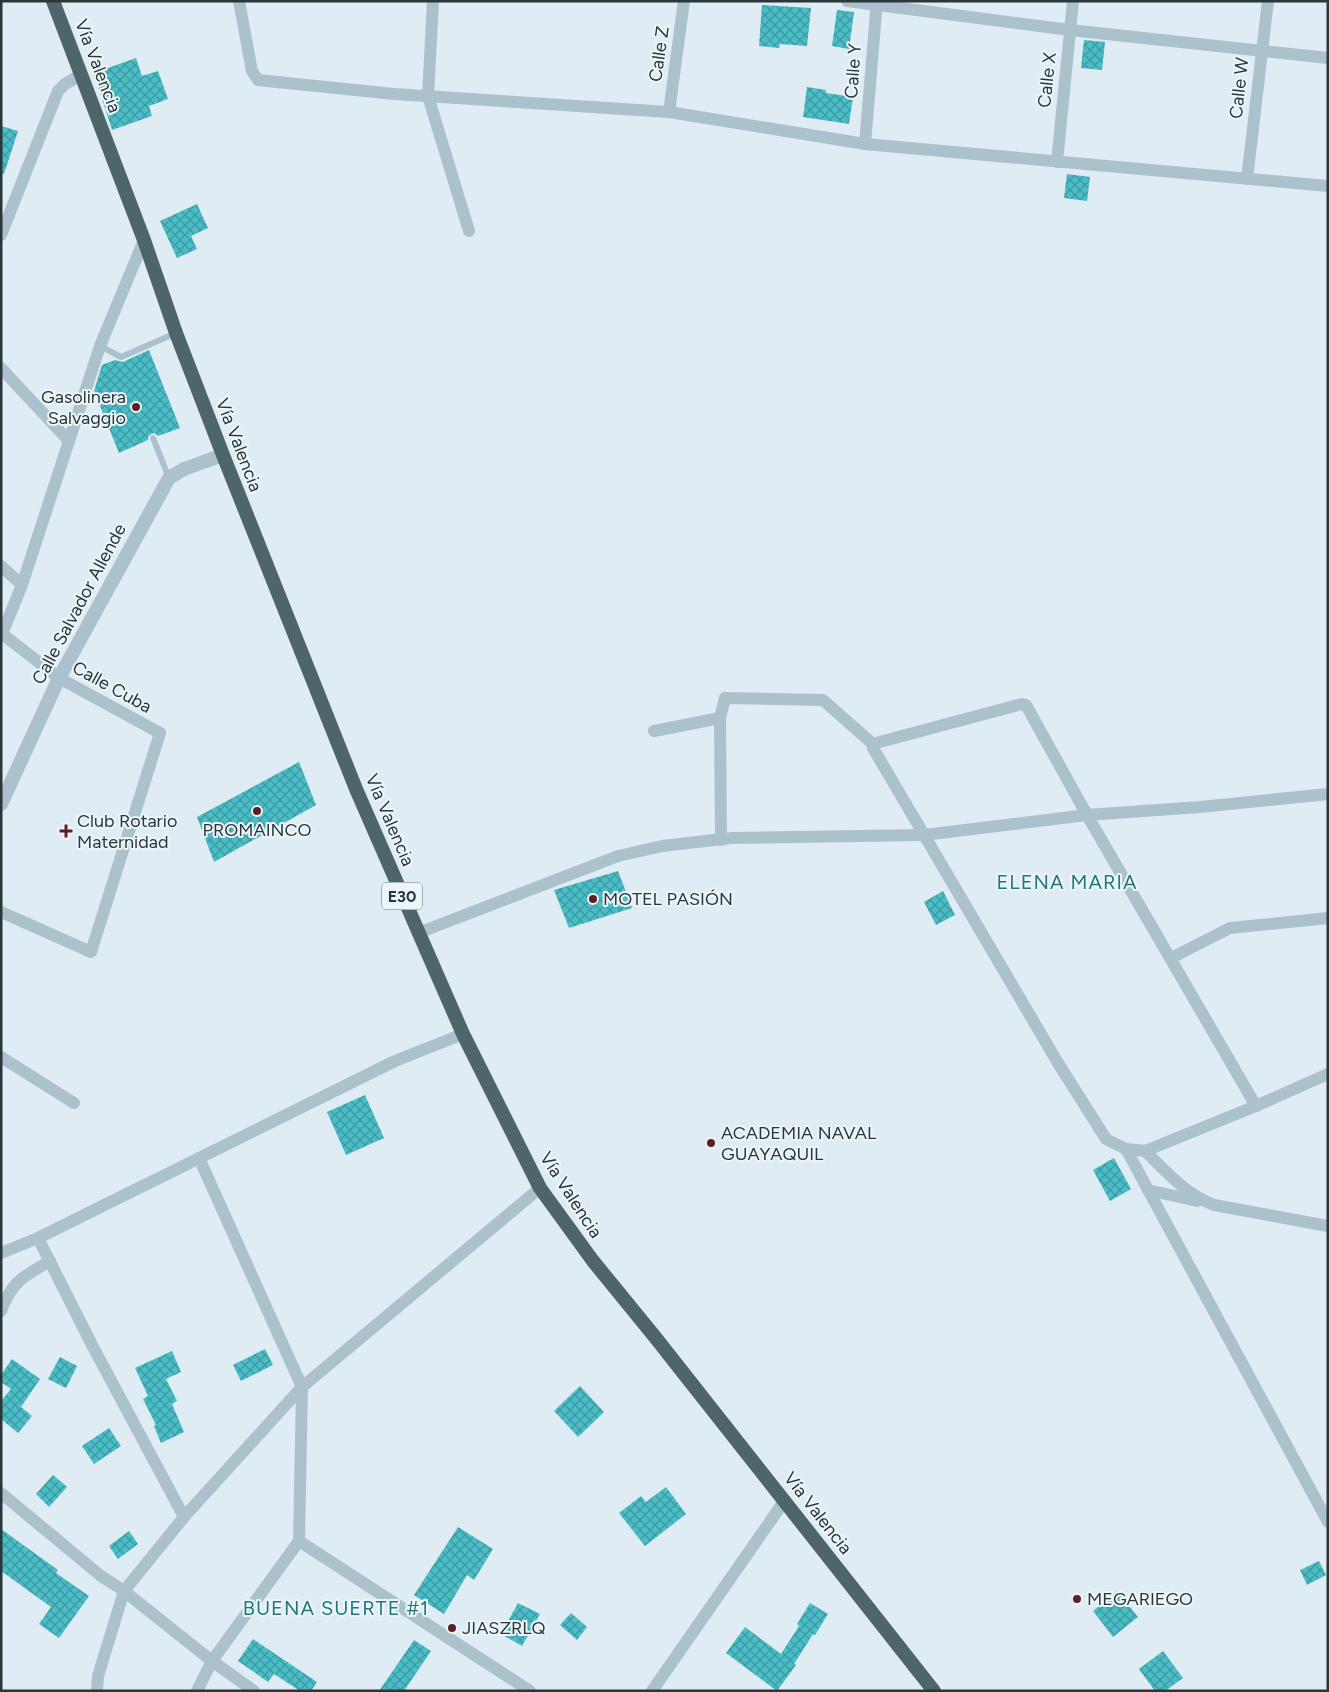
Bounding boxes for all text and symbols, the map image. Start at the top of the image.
street label: Vía Valencia [70,16,126,116]
street label: Calle Z [644,25,674,83]
street label: Calle Y [840,43,866,99]
street label: Calle X [1033,51,1061,109]
street label: Calle W [1225,55,1253,120]
place label: Gasolinera Salvaggio [41,386,126,429]
street label: Vía Valencia [211,395,267,495]
marker: Gasolinera Salvaggio [130,401,142,413]
street label: Calle Salvador Allende [27,520,131,688]
street label: Calle Cuba [69,656,155,718]
street label: Vía Valencia [361,771,419,869]
marker: PROMAINCO [251,805,263,817]
place label: Club Rotario Maternidad [77,810,177,853]
place label: PROMAINCO [203,819,311,841]
marker: Club Rotario Maternidad [59,824,73,838]
district label: ELENA MARIA [997,870,1137,894]
road number: E30 [382,882,422,909]
place label: MOTEL PASIÓN [603,888,733,910]
marker: MOTEL PASIÓN [587,893,599,905]
place label: ACADEMIA NAVAL GUAYAQUIL [721,1122,877,1165]
marker: ACADEMIA NAVAL GUAYAQUIL [705,1137,717,1149]
street label: Vía Valencia [535,1148,607,1242]
street label: Vía Valencia [779,1468,857,1558]
place label: MEGARIEGO [1087,1588,1193,1610]
marker: MEGARIEGO [1071,1593,1083,1605]
district label: BUENA SUERTE #1 [243,1596,429,1620]
place label: JIASZRLQ [462,1617,546,1639]
marker: JIASZRLQ [446,1622,458,1634]

